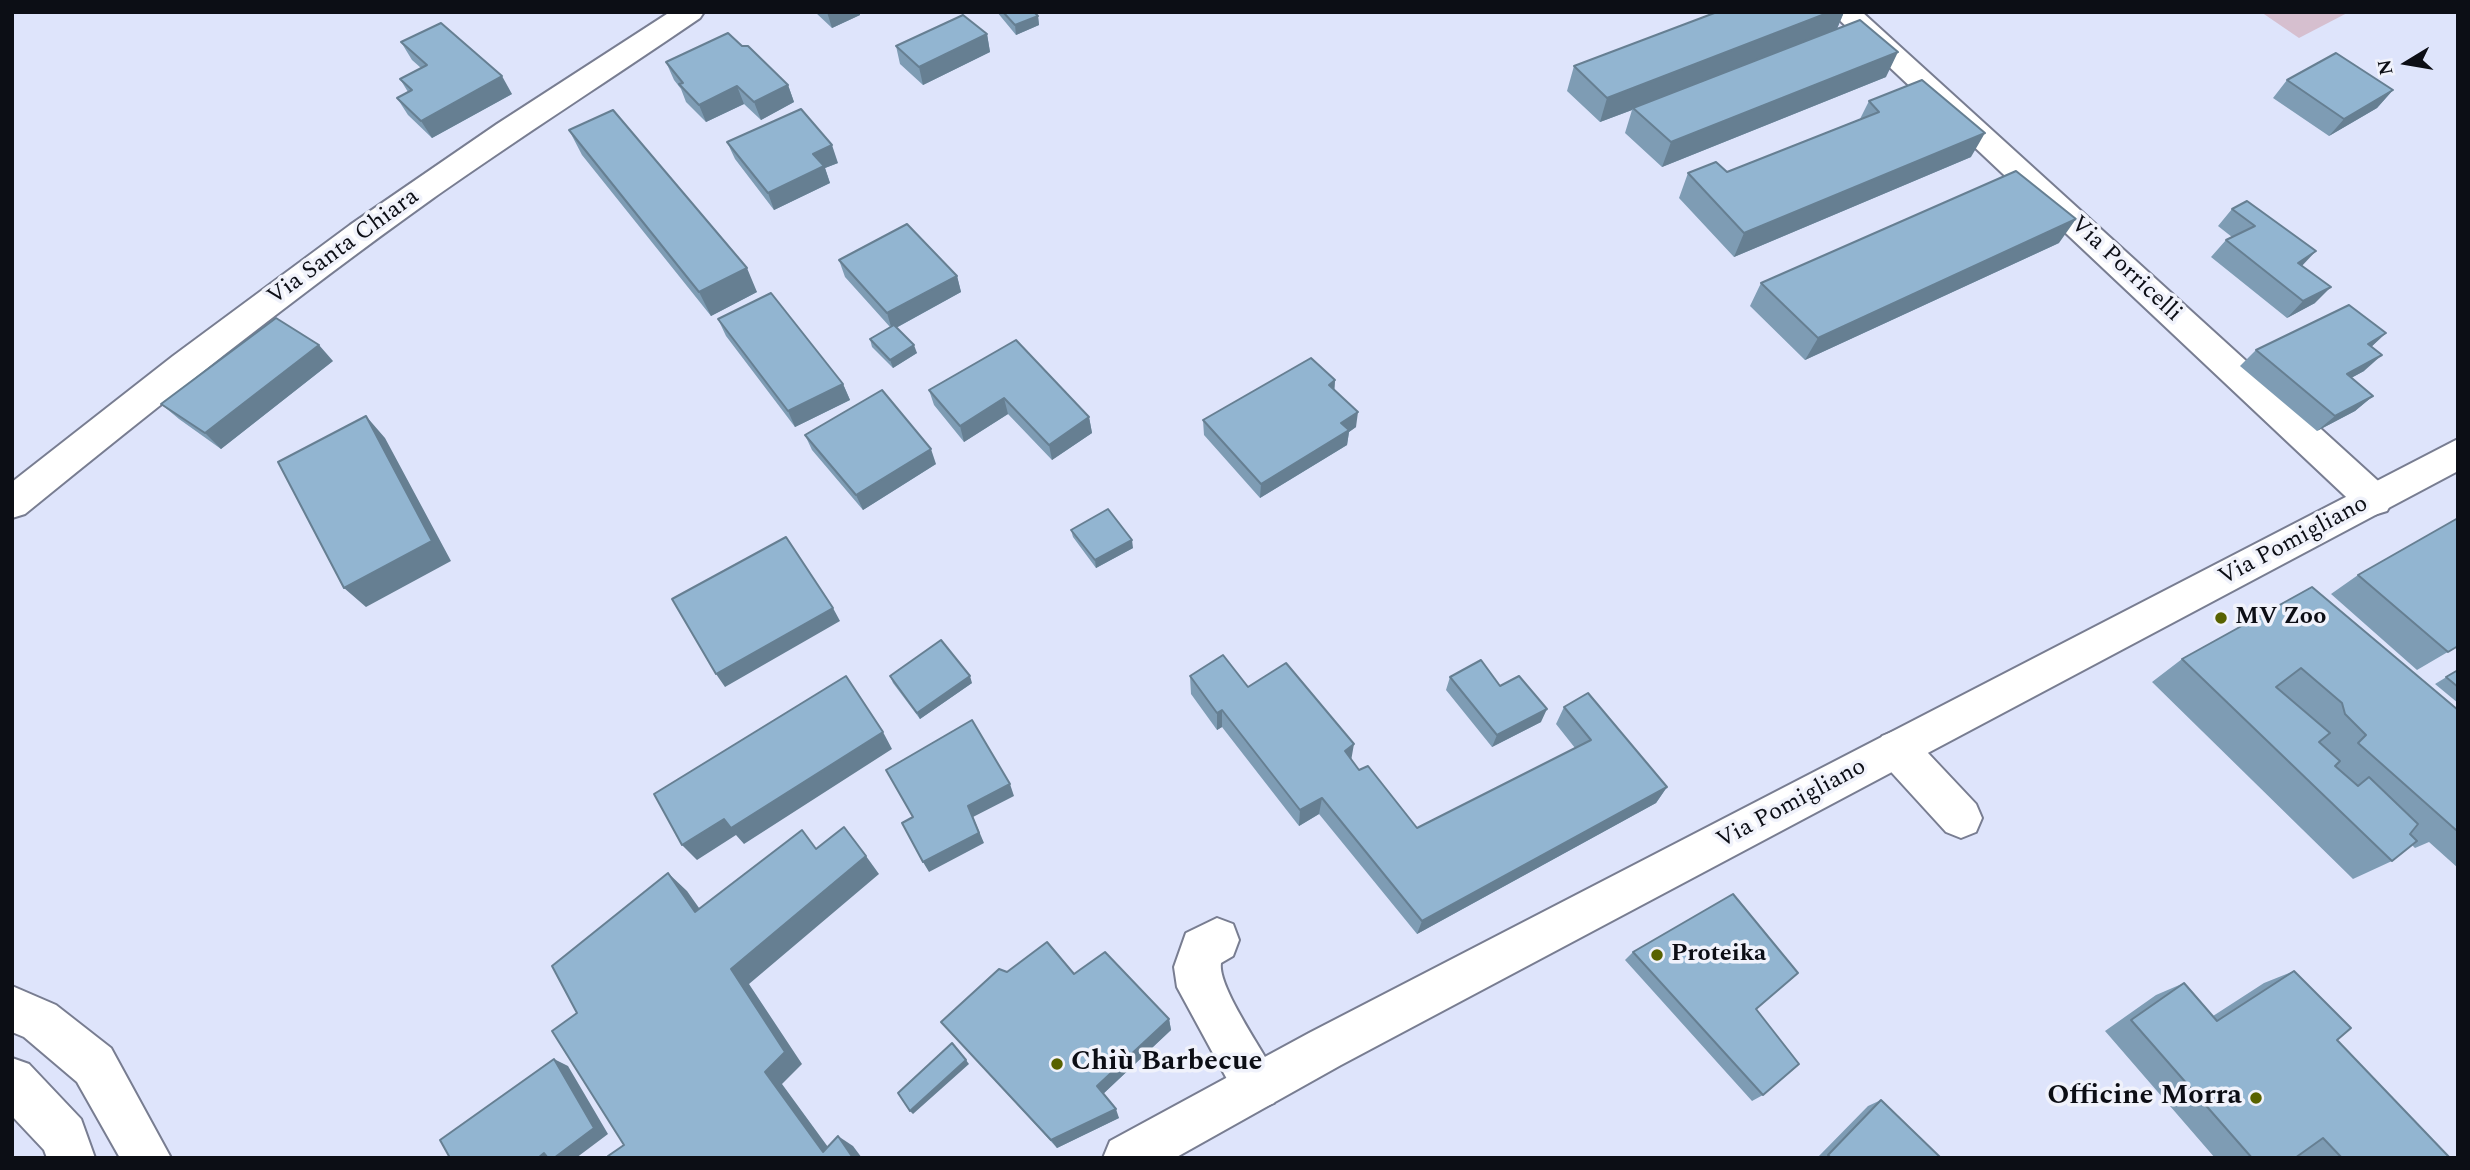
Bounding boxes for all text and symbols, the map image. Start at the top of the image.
north arrow [2372,28,2442,98]
text: N [2370,57,2402,77]
street label: Via Santa Chiara [263,183,425,313]
street label: Via Porricelli [2063,211,2187,329]
street label: Via Pomigliano [2214,491,2374,593]
place label: MV Zoo [2235,604,2326,632]
marker: MV Zoo [2213,610,2229,626]
street label: Via Pomigliano [1712,754,1872,856]
place label: Proteika [1671,941,1766,969]
marker: Proteika [1649,947,1665,963]
place label: Chiù Barbecue [1071,1047,1262,1081]
marker: Chiù Barbecue [1049,1056,1065,1072]
place label: Officine Morra [2047,1081,2242,1115]
marker: Officine Morra [2248,1090,2264,1106]

